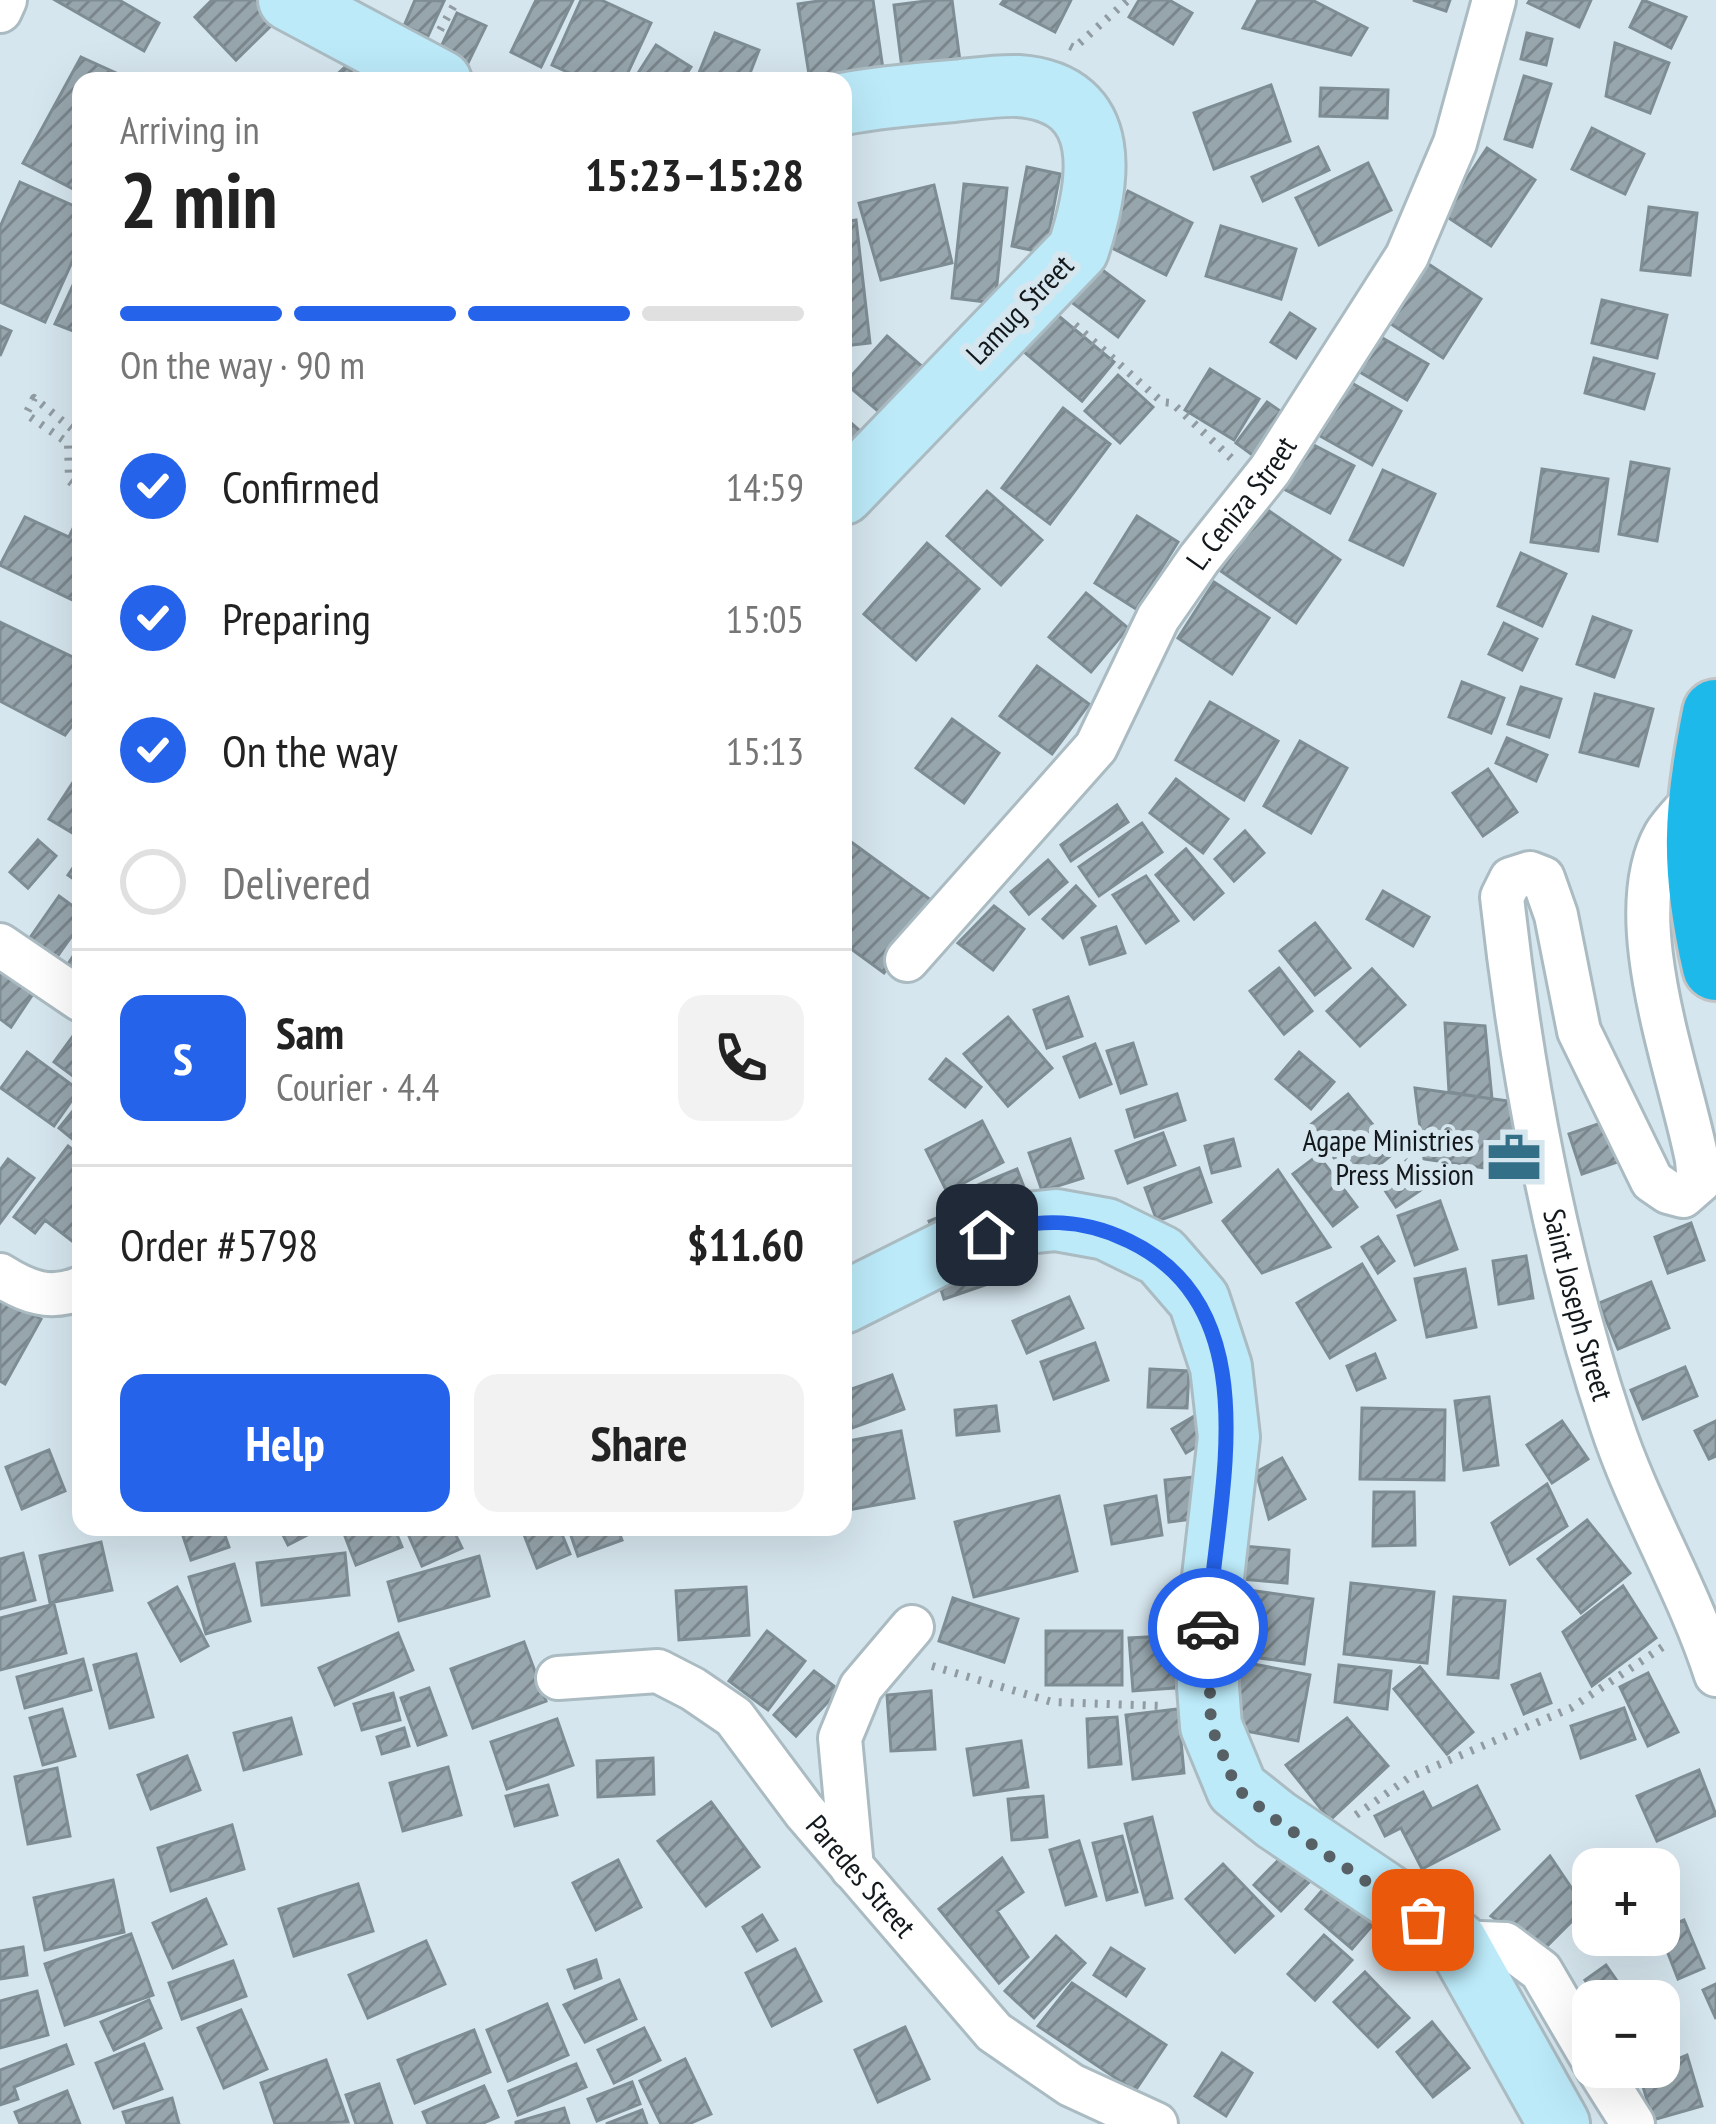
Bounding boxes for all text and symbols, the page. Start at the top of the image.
text: Arriving in [120,104,260,155]
text: 15:23–15:28 [585,145,804,203]
text: 2 min [120,149,278,250]
street label: Lamug Street [957,245,1081,372]
text: On the way · 90 m [120,339,365,390]
street label: L. Ceniza Street [1177,428,1305,577]
icon: check [120,453,186,519]
text: Confirmed [222,457,380,515]
text: 14:59 [726,461,804,512]
icon: check [120,585,186,651]
text: Preparing [222,589,371,647]
text: 15:05 [726,593,804,644]
icon: check [120,717,186,783]
text: On the way [222,721,398,779]
text: 15:13 [726,725,804,776]
text: Delivered [222,853,371,911]
button: phone [678,995,804,1121]
text: Sam [276,1003,344,1061]
text: S [173,1029,193,1087]
text: Courier · 4.4 [276,1061,439,1112]
place label: Agape Ministries Press Mission [1302,1120,1474,1193]
office icon: Agape Ministries Press Mission [1485,1129,1543,1187]
pin [936,1184,1038,1286]
icon: home [954,1202,1020,1268]
street label: Saint Joseph Street [1535,1205,1624,1406]
text: Order #5798 [120,1215,318,1273]
text: $11.60 [687,1215,804,1273]
button: Help [120,1374,450,1512]
button: Share [474,1374,804,1512]
courier [1148,1568,1268,1688]
icon: car [1175,1595,1241,1661]
street label: Paredes Street [798,1806,926,1946]
map controls [1572,1848,1680,2088]
button: + [1572,1848,1680,1956]
pin [1372,1869,1474,1971]
icon: bag [1390,1887,1456,1953]
button: − [1572,1980,1680,2088]

